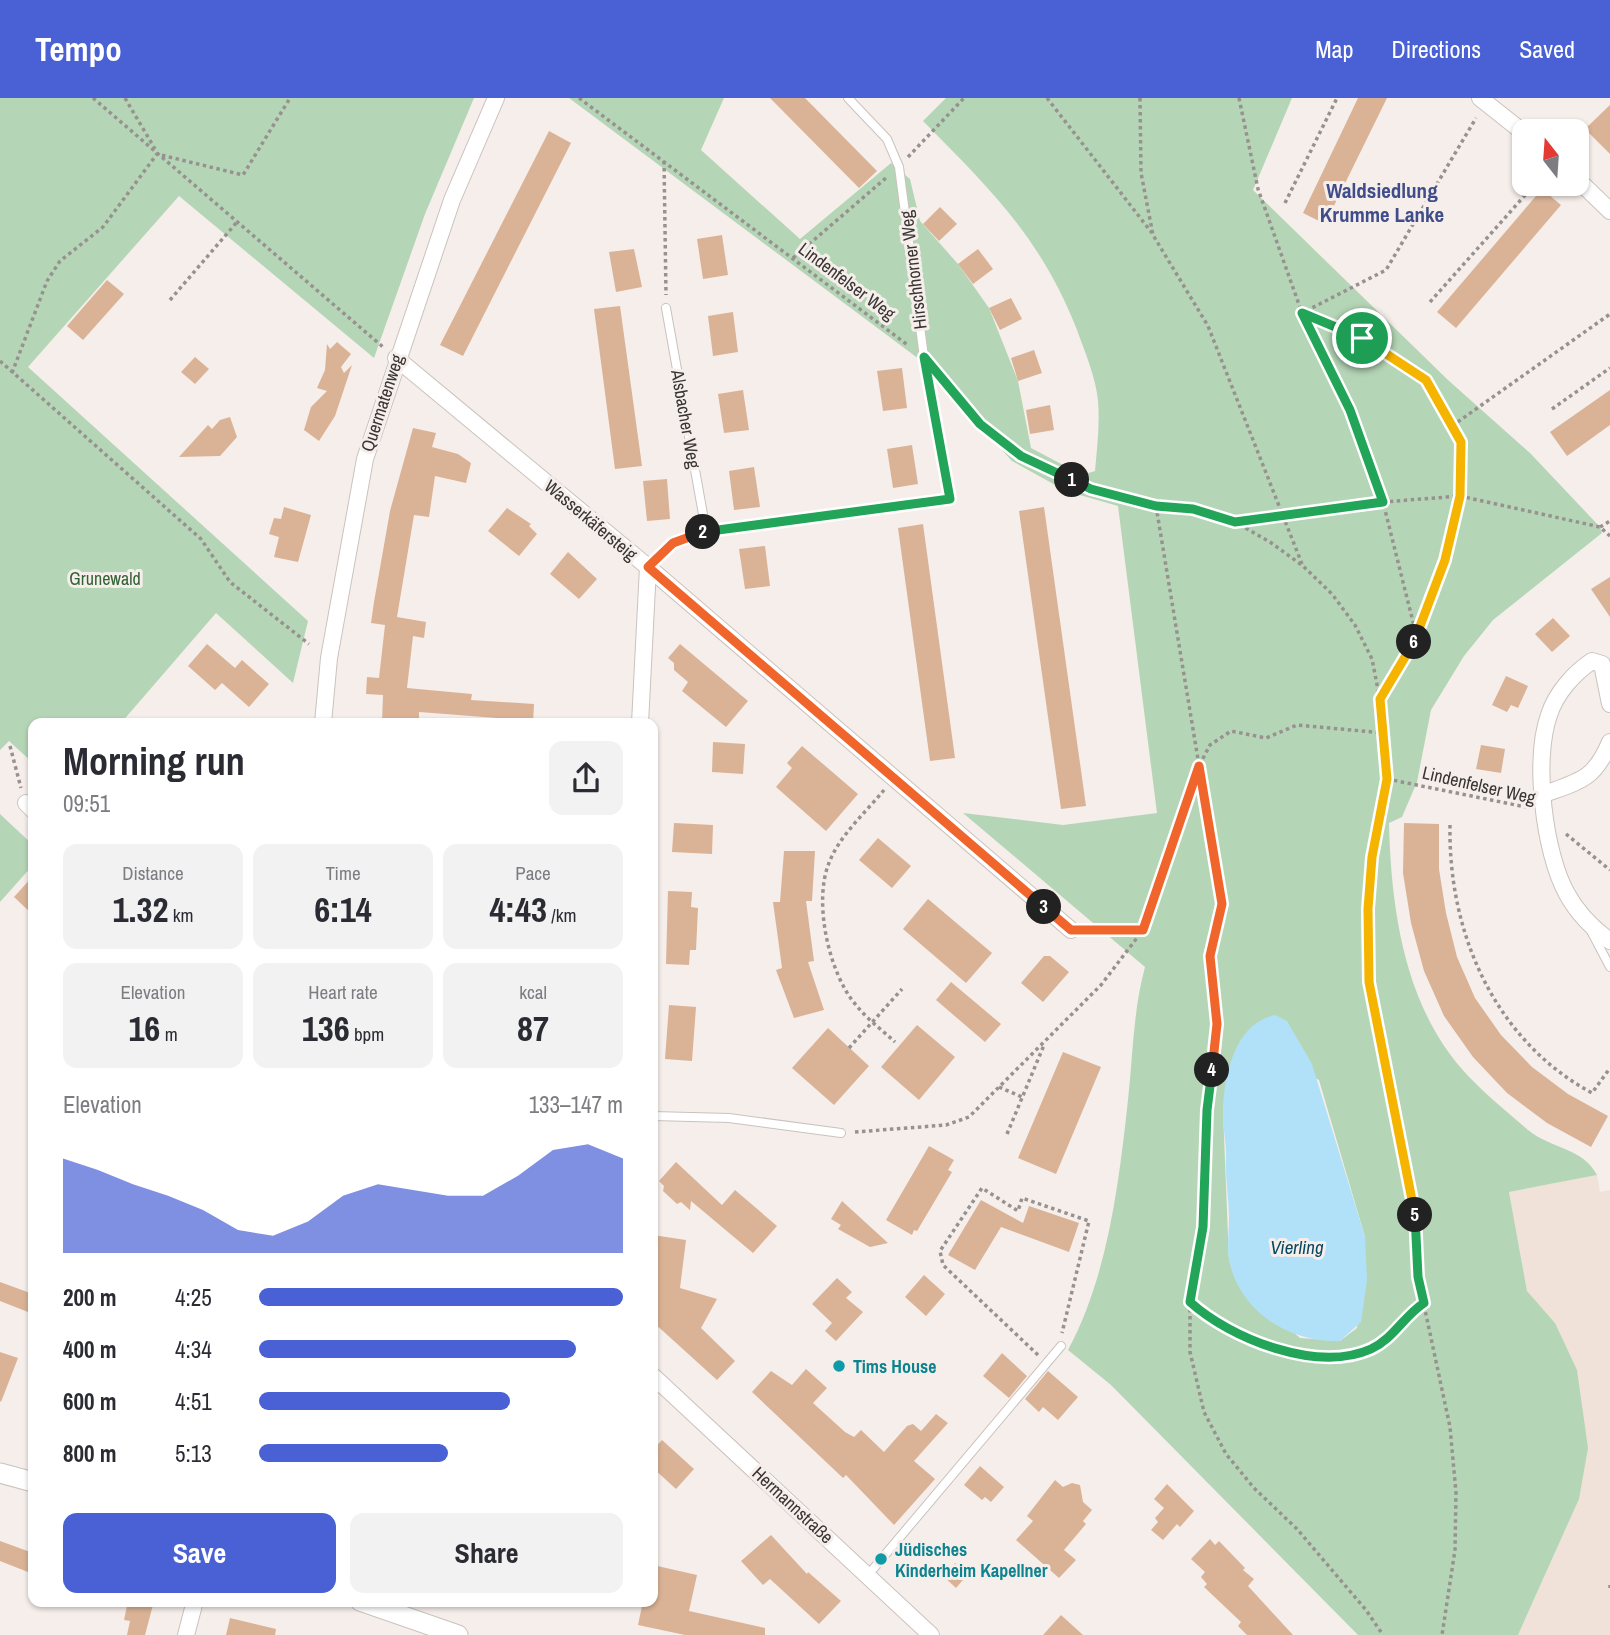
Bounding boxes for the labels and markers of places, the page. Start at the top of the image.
pin [1332,308,1392,368]
pin: 1 [1054,462,1090,498]
pin: 2 [686,514,720,550]
pin: 6 [1396,624,1432,660]
pin: 3 [1026,890,1062,924]
pin: 4 [1194,1052,1230,1088]
pin: 5 [1398,1198,1432,1232]
place label: Tims House [853,1354,936,1379]
marker: Tims House [831,1358,847,1374]
place label: Jüdisches Kinderheim Kapellner [895,1537,1048,1583]
marker: Jüdisches Kinderheim Kapellner [873,1551,889,1567]

